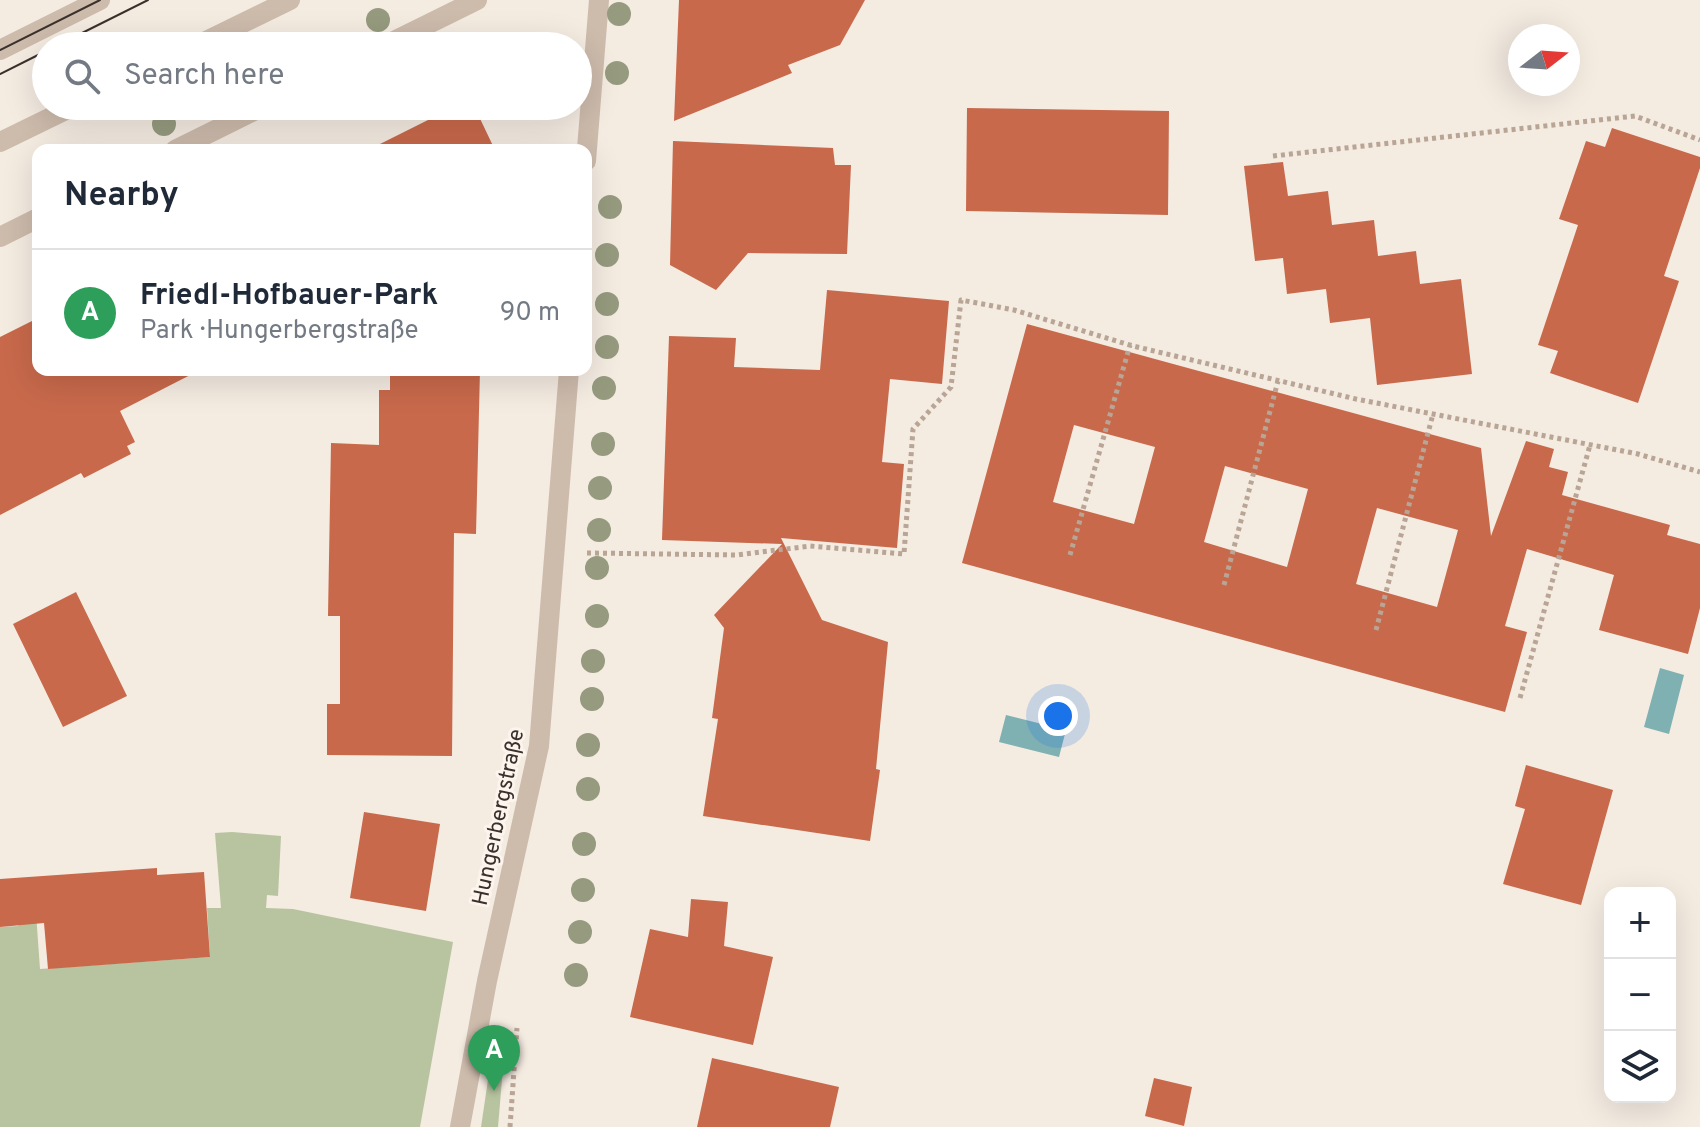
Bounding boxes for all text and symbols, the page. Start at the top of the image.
north arrow [1508,24,1580,96]
search box [32,32,592,120]
icon: search [60,54,104,98]
text: Search here [124,58,284,95]
text: Nearby [64,175,179,218]
text: Friedl-Hofbauer-Park [140,278,438,315]
text: A [81,297,99,330]
text: 90 m [500,297,560,330]
text: Park · Hungerbergstraße [140,315,418,348]
your location [1038,696,1078,736]
street label: Hungerbergstraße [468,727,531,908]
map controls [1604,887,1676,1103]
button: + [1604,887,1676,959]
button: − [1604,959,1676,1031]
pin: A [468,1025,520,1091]
button: layers [1604,1031,1676,1103]

